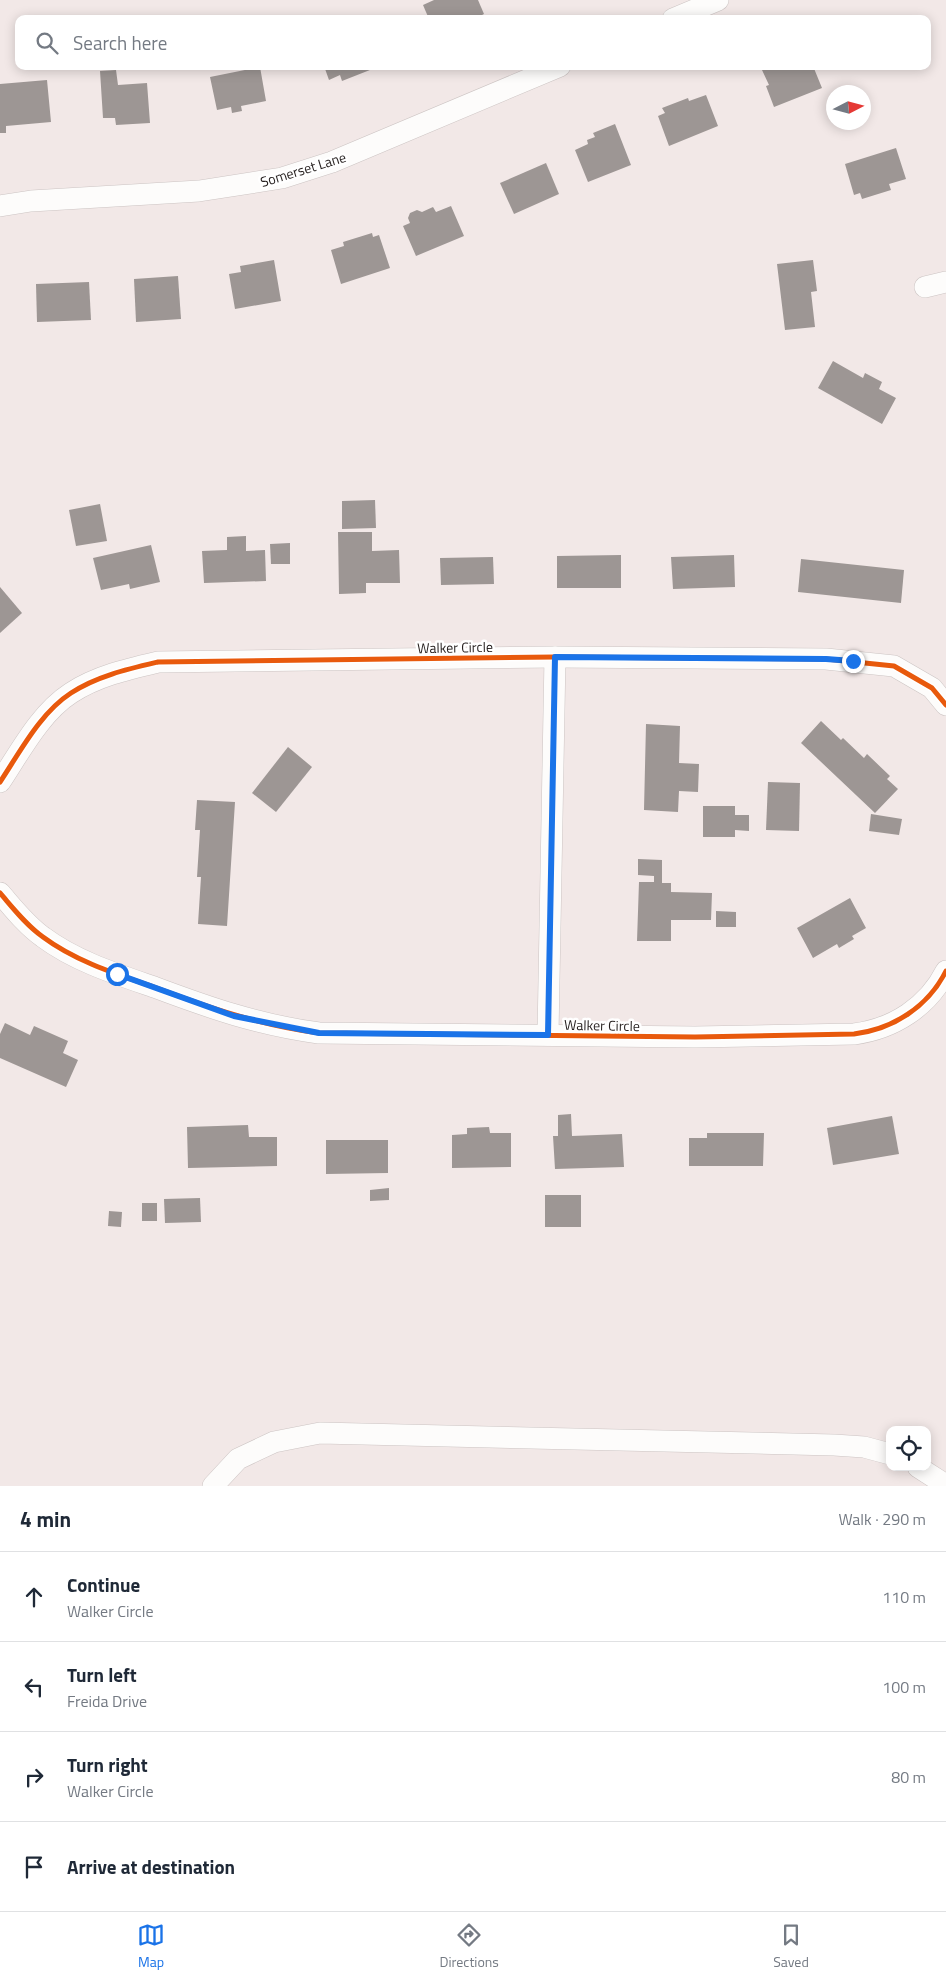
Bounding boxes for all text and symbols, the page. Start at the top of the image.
search box [15,15,931,70]
text: Search here [73,28,167,57]
icon: search [33,29,61,57]
north arrow [826,85,871,130]
street label: Somerset Lane [258,146,348,192]
street label: Walker Circle [417,636,493,658]
route end [842,650,865,673]
route start [106,963,129,986]
street label: Walker Circle [564,1014,640,1036]
map controls [886,1426,931,1471]
button: locate [886,1426,931,1471]
text: 4 min [20,1503,71,1535]
text: Walk · 290 m [838,1507,926,1531]
text: Continue [67,1570,140,1599]
icon: ahead [20,1583,48,1611]
text: 110 m [882,1585,926,1609]
text: Walker Circle [67,1599,154,1623]
text: Turn left [67,1660,137,1689]
icon: left [20,1673,48,1701]
text: 100 m [882,1675,926,1699]
text: Freida Drive [67,1689,147,1713]
text: Turn right [67,1750,148,1779]
icon: right [20,1763,48,1791]
text: 80 m [891,1765,926,1789]
text: Walker Circle [67,1779,154,1803]
text: Arrive at destination [67,1852,235,1881]
icon: arrive [20,1853,48,1881]
tab: Map [137,1921,165,1972]
tab: Directions [439,1921,499,1972]
tab: Saved [773,1921,809,1972]

